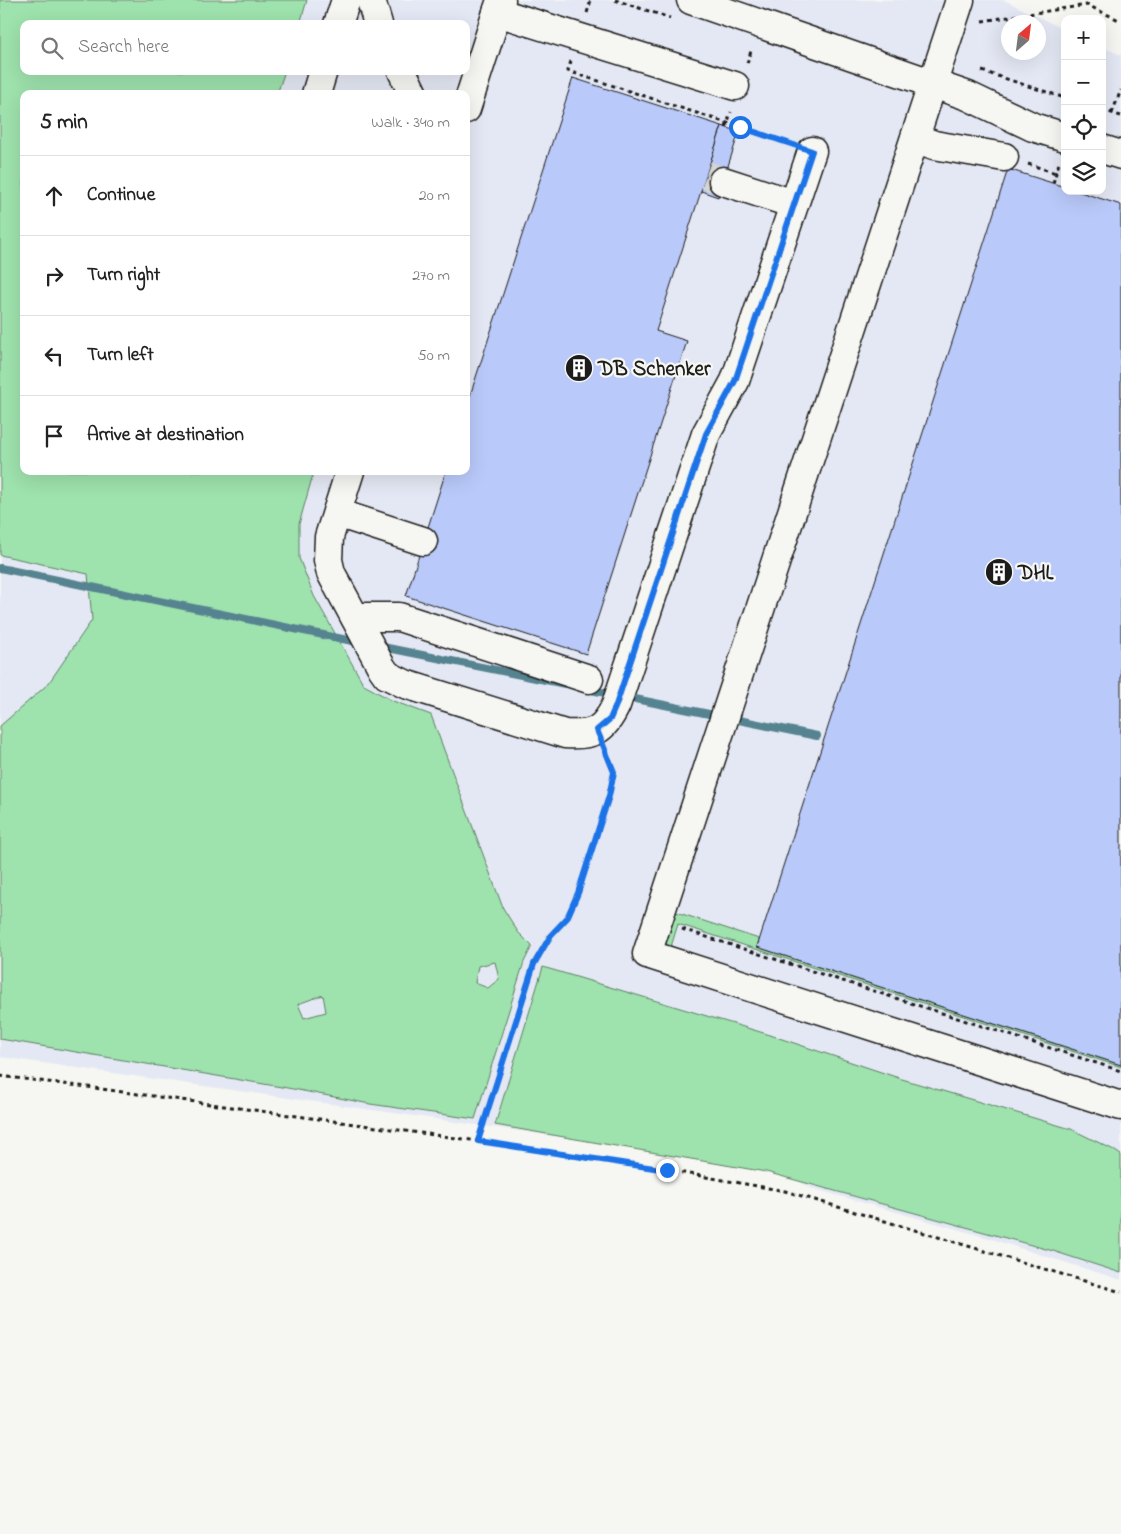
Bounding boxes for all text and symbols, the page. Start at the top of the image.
north arrow [1001,15,1046,60]
map controls [1061,15,1106,195]
button: + [1061,15,1106,60]
search box [20,20,470,75]
icon: search [38,34,66,62]
text: Search here [78,34,169,61]
button: − [1061,60,1106,105]
button: locate [1061,105,1106,150]
text: 5 min [40,108,88,138]
text: Walk · 340 m [371,111,450,135]
route start [729,116,752,139]
button: layers [1061,150,1106,195]
icon: ahead [40,182,68,210]
text: Continue [87,182,155,209]
text: 20 m [419,184,450,208]
icon: right [40,262,68,290]
text: Turn right [87,262,160,289]
text: 270 m [412,264,450,288]
icon: left [40,342,68,370]
text: Turn left [87,342,154,369]
text: 50 m [418,344,450,368]
building icon: DB Schenker [564,353,594,383]
place label: DB Schenker [597,355,711,385]
icon: arrive [40,422,68,450]
text: Arrive at destination [87,422,244,449]
building icon: DHL [984,557,1014,587]
place label: DHL [1017,559,1055,589]
route end [656,1159,679,1182]

